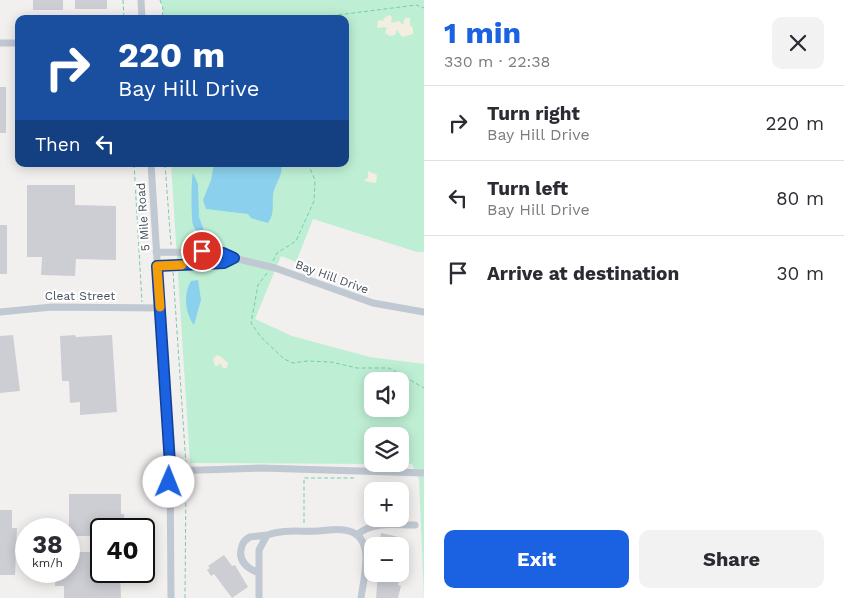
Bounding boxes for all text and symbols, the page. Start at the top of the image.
text: 1 min [444,15,521,50]
button: close [772,17,824,69]
text: 220 m [118,34,225,76]
icon: right [35,35,100,100]
text: 330 m · 22:38 [444,52,550,71]
text: Bay Hill Drive [118,76,259,101]
text: Turn right [487,102,580,125]
icon: right [444,109,472,137]
text: 220 m [765,112,824,135]
text: Bay Hill Drive [487,125,590,144]
icon: left [91,130,119,158]
text: Then [35,133,81,156]
text: Turn left [487,177,568,200]
street label: 5 Mile Road [134,182,152,252]
icon: left [444,184,472,212]
text: 80 m [776,187,824,210]
text: Bay Hill Drive [487,200,590,219]
pin [181,230,223,272]
icon: arrive [188,237,216,265]
street label: Bay Hill Drive [293,257,371,297]
icon: arrive [444,259,472,287]
text: Arrive at destination [487,262,679,285]
text: 30 m [777,262,824,285]
street label: Cleat Street [45,289,115,303]
map controls [364,372,409,582]
button: sound [364,372,409,417]
button: layers [364,427,409,472]
position arrow [142,455,194,507]
button: + [364,482,409,527]
speed limit sign: 40 [90,518,155,583]
text: 38 [32,530,63,559]
button: Exit [444,530,629,588]
button: Share [639,530,824,588]
button: − [364,537,409,582]
text: km/h [32,556,63,570]

